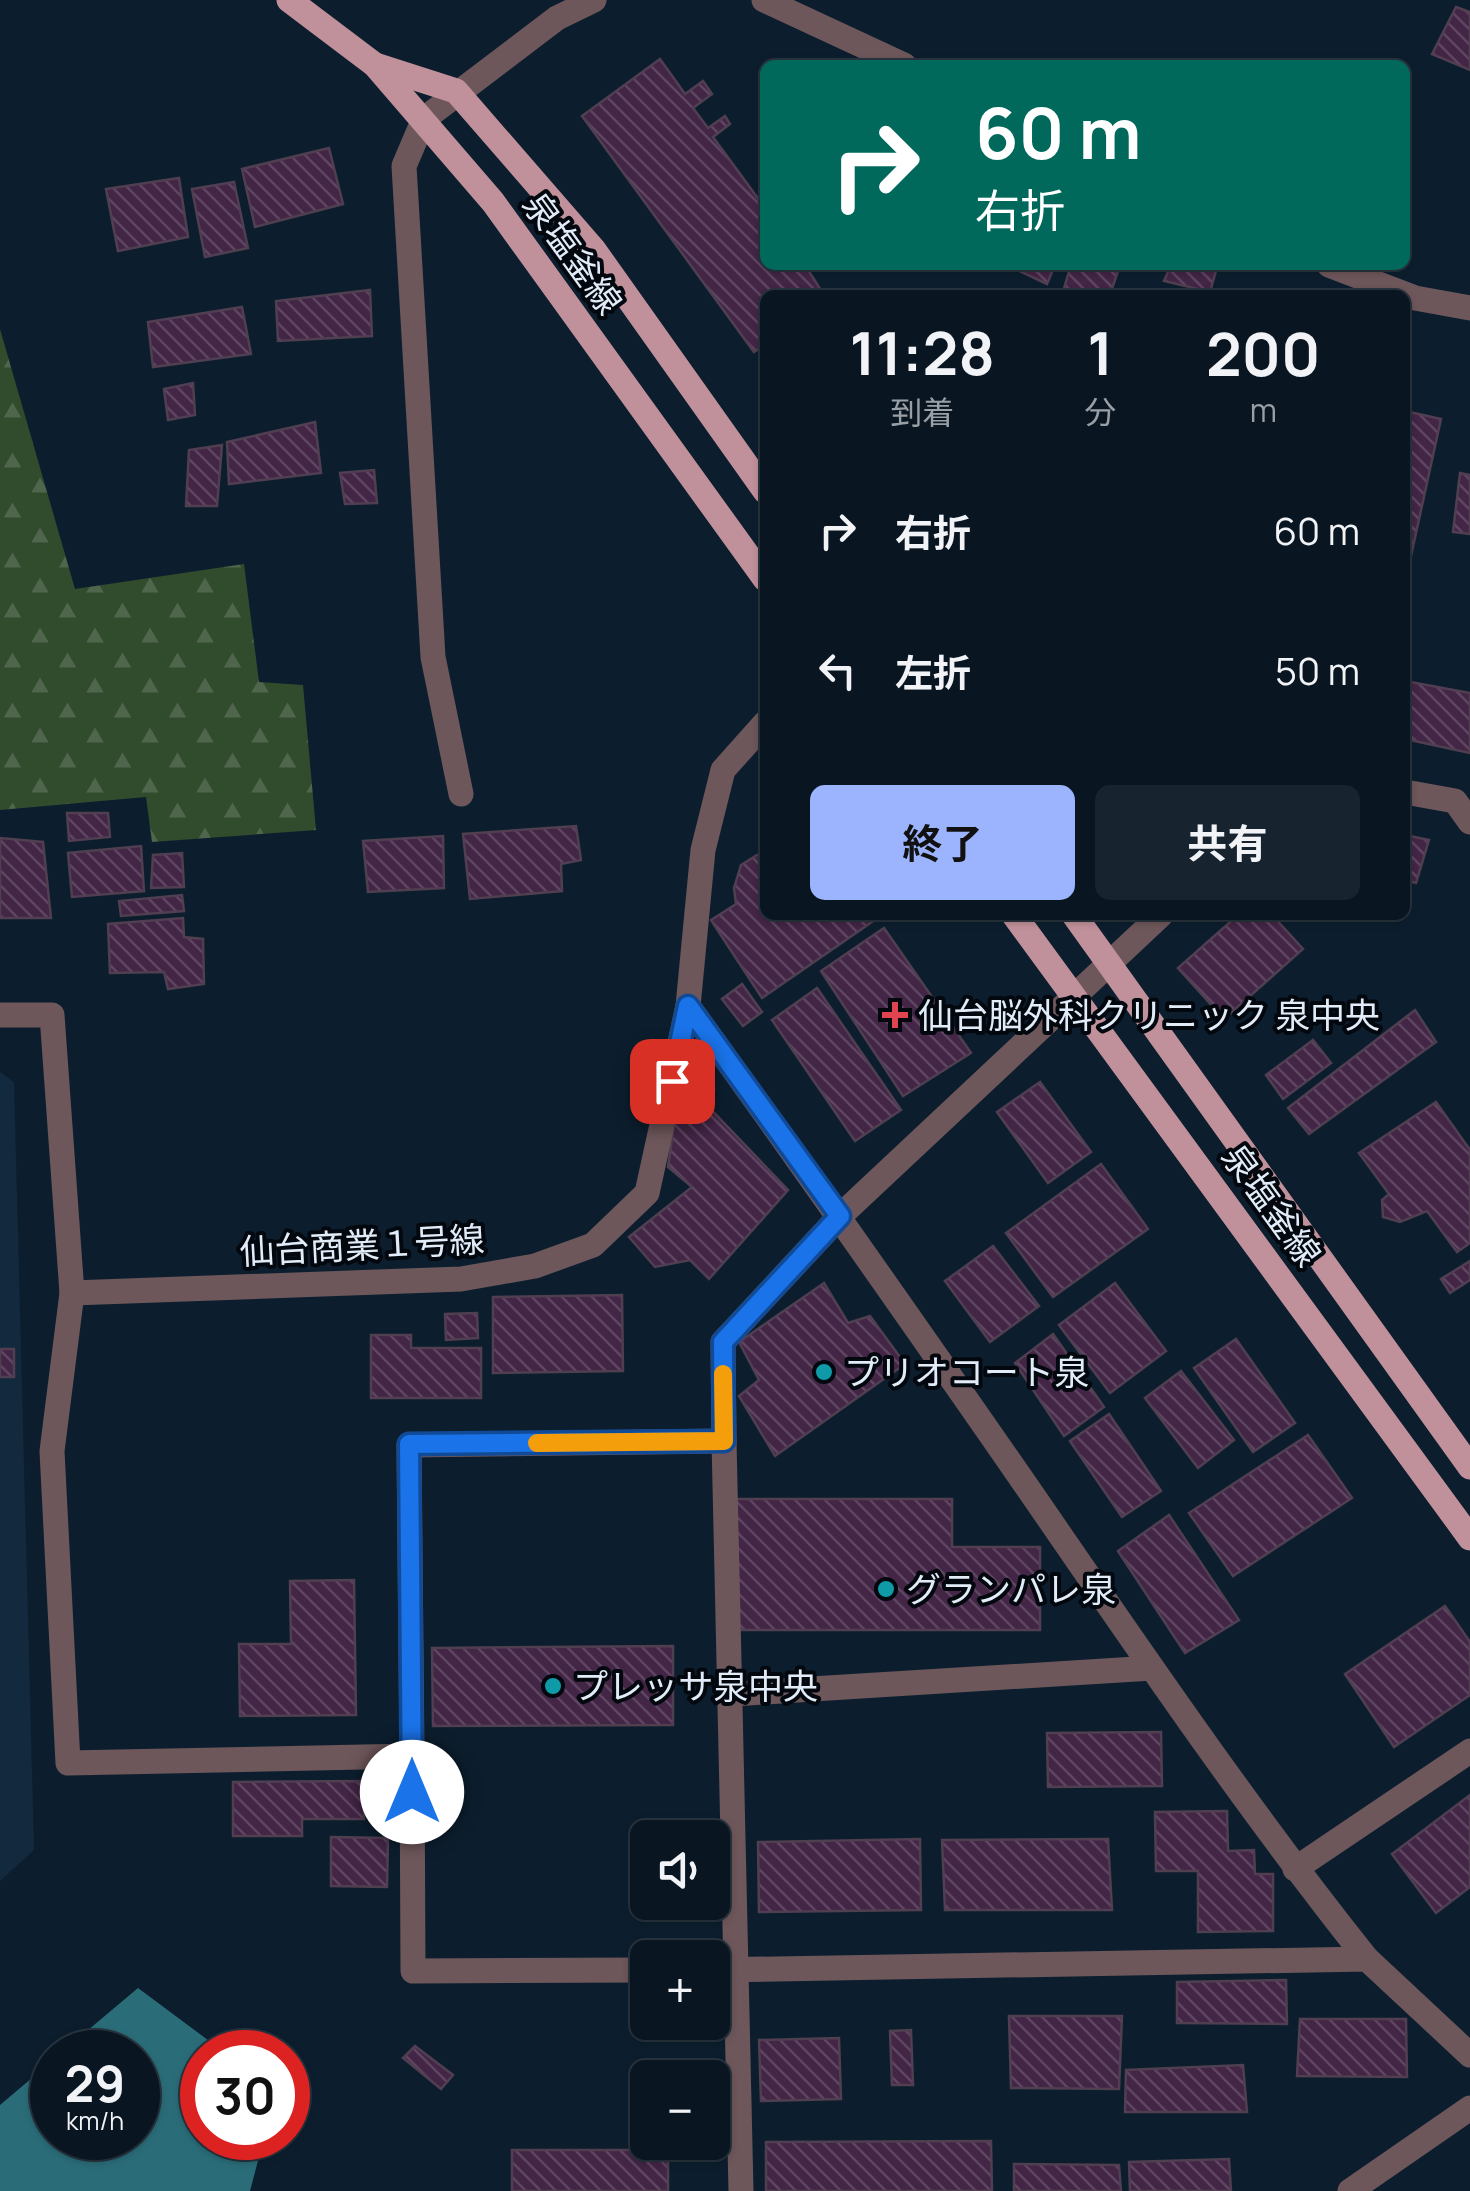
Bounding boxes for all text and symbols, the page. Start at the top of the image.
text: 60 m [975,84,1142,180]
icon: right [810,100,940,230]
text: 右折 [975,179,1065,241]
street label: 泉塩釜線 [512,182,634,324]
text: 11:28 [849,311,995,393]
text: 1 [1087,311,1114,393]
text: 200 [1206,312,1321,394]
text: m [1250,388,1277,432]
text: 到着 [890,390,954,434]
text: 分 [1084,390,1116,434]
icon: right [810,503,865,558]
text: 60 m [1273,504,1360,556]
text: 右折 [895,506,971,558]
icon: left [810,643,865,698]
text: 50 m [1275,644,1360,696]
text: 左折 [895,646,971,698]
button: 終了 [810,785,1075,900]
button: 共有 [1095,785,1360,900]
place label: 仙台脳外科クリニック 泉中央 [918,991,1380,1039]
marker: 仙台脳外科クリニック 泉中央 [882,1002,908,1028]
pin [630,1039,715,1124]
icon: arrive [645,1054,700,1109]
street label: 泉塩釜線 [1211,1134,1333,1276]
street label: 仙台商業１号線 [238,1215,486,1275]
place label: プリオコート泉 [844,1348,1089,1396]
marker: プリオコート泉 [813,1361,835,1383]
place label: グランパレ泉 [906,1565,1116,1613]
marker: グランパレ泉 [875,1578,897,1600]
place label: プレッサ泉中央 [573,1662,818,1710]
marker: プレッサ泉中央 [542,1675,564,1697]
position arrow [360,1740,464,1844]
map controls [630,1820,730,2160]
button: sound [630,1820,730,1920]
button: + [630,1940,730,2040]
speed limit sign: 30 [180,2030,310,2160]
text: 29 [65,2049,125,2117]
button: − [630,2060,730,2160]
text: km/h [66,2103,124,2138]

